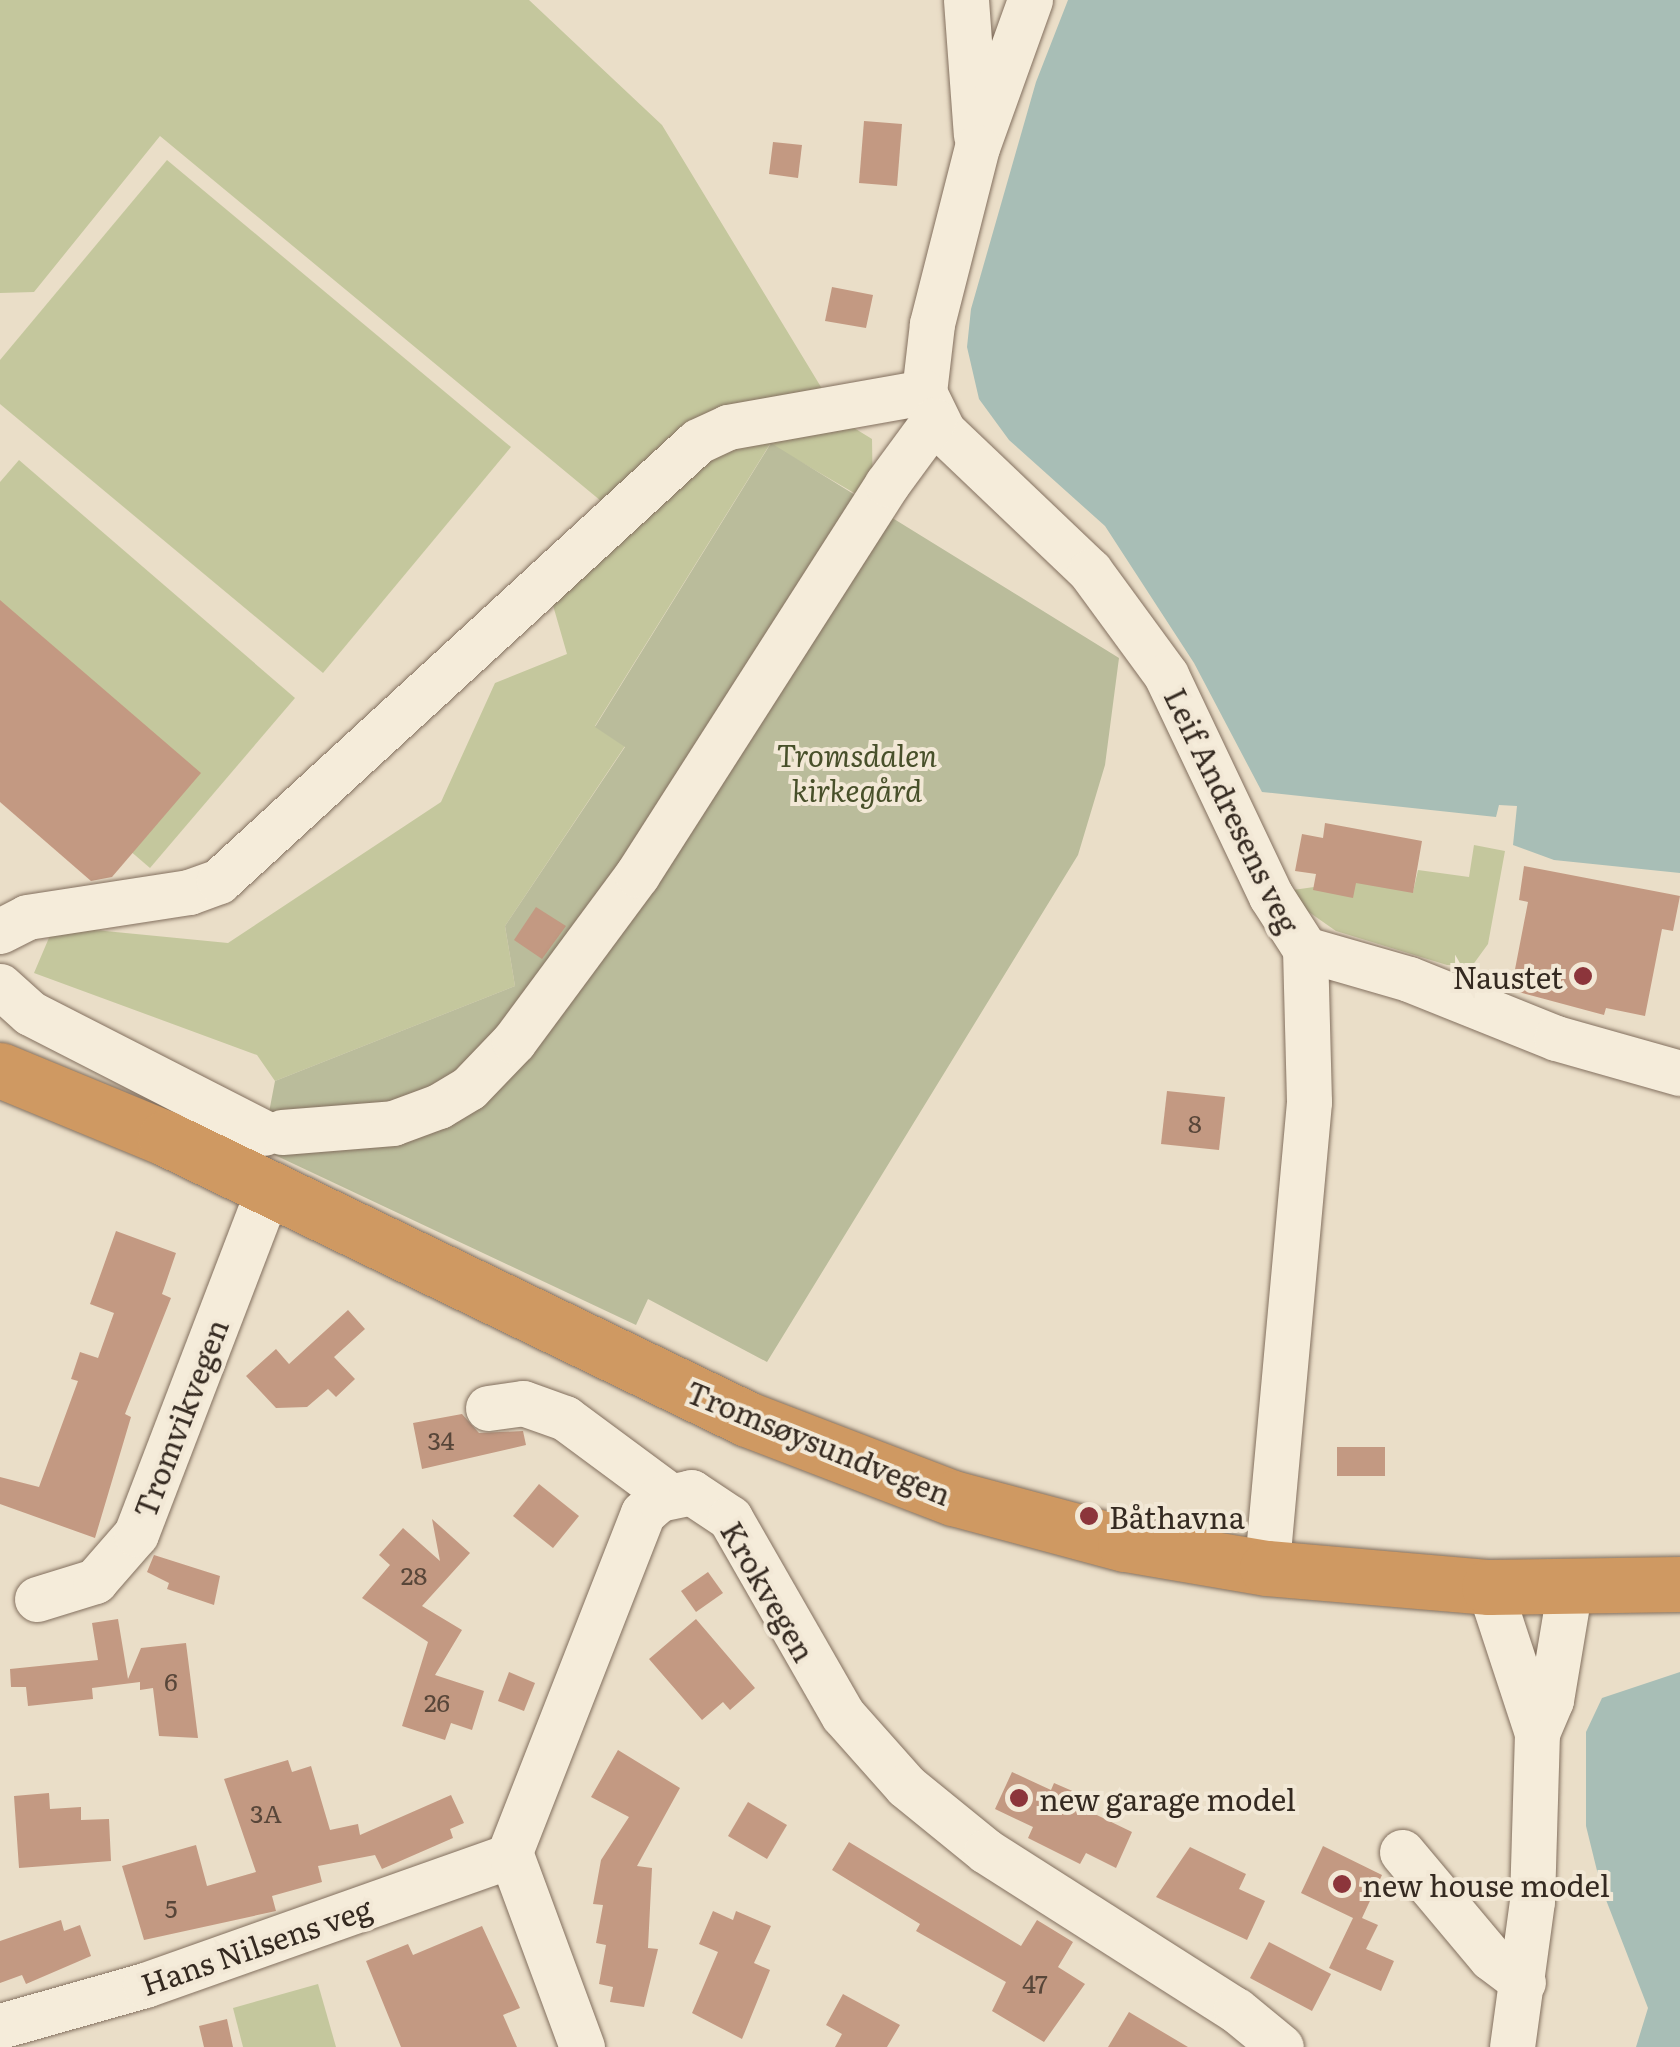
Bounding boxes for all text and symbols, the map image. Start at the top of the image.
street label: Leif Andresens veg [1158,682,1308,938]
park label: Tromsdalen kirkegård [777,736,937,806]
place label: Naustet [1453,958,1563,994]
marker: Naustet [1572,965,1594,987]
house number: 8 [1188,1108,1202,1138]
street label: Tromvikvegen [126,1313,234,1523]
street label: Tromsøysundvegen [682,1373,956,1511]
house number: 34 [427,1425,455,1455]
place label: Båthavna [1109,1498,1245,1534]
marker: Båthavna [1078,1505,1100,1527]
street label: Krokvegen [715,1515,823,1667]
house number: 28 [401,1560,427,1590]
house number: 6 [164,1666,178,1696]
house number: 26 [424,1687,450,1717]
place label: new garage model [1039,1780,1296,1816]
marker: new garage model [1008,1787,1030,1809]
house number: 3A [250,1798,282,1828]
place label: new house model [1362,1866,1610,1902]
marker: new house model [1331,1873,1353,1895]
street label: Hans Nilsens veg [136,1889,376,2001]
house number: 5 [165,1893,177,1923]
house number: 47 [1022,1968,1048,1998]

